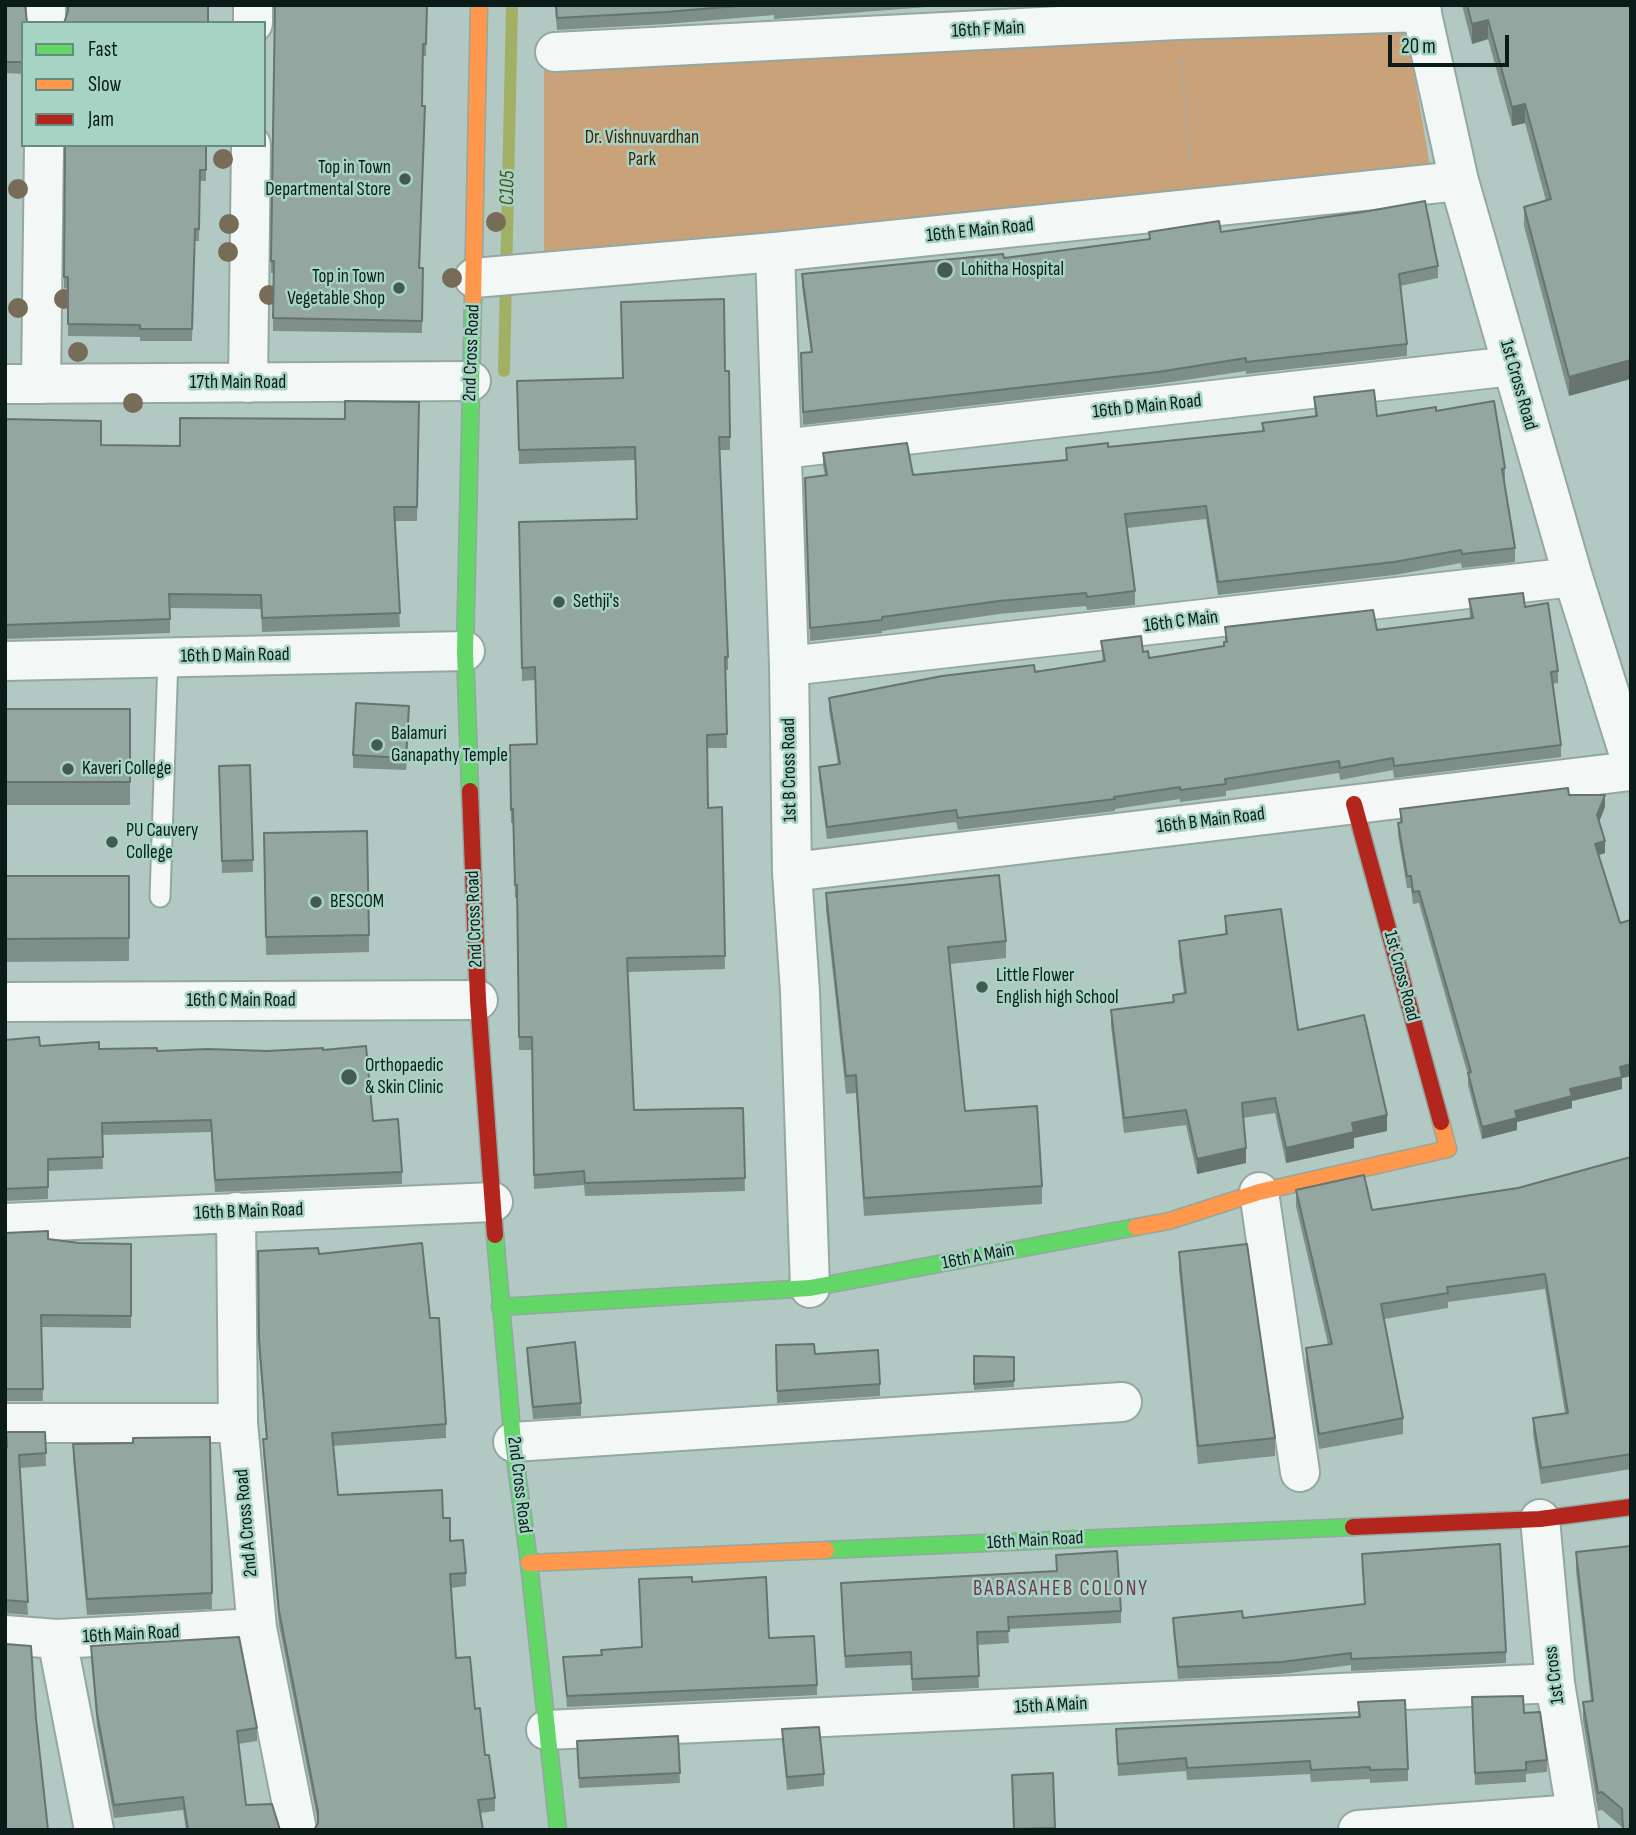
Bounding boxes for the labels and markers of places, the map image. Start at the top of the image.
place label: Top in Town Departmental Store [265,157,391,201]
marker: Top in Town Departmental Store [397,171,413,187]
place label: Lohitha Hospital [961,259,1064,281]
marker: Lohitha Hospital [935,260,955,280]
place label: Top in Town Vegetable Shop [287,266,385,310]
marker: Top in Town Vegetable Shop [391,280,407,296]
place label: Sethji's [573,591,619,613]
marker: Sethji's [551,594,567,610]
place label: Balamuri Ganapathy Temple [391,723,508,767]
marker: Balamuri Ganapathy Temple [369,737,385,753]
place label: Kaveri College [82,758,171,780]
marker: Kaveri College [60,761,76,777]
place label: PU Cauvery College [126,820,198,864]
marker: PU Cauvery College [104,834,120,850]
place label: BESCOM [330,891,384,913]
marker: BESCOM [308,894,324,910]
place label: Little Flower English high School [996,965,1119,1009]
marker: Little Flower English high School [974,979,990,995]
place label: Orthopaedic & Skin Clinic [365,1055,444,1099]
marker: Orthopaedic & Skin Clinic [339,1067,359,1087]

